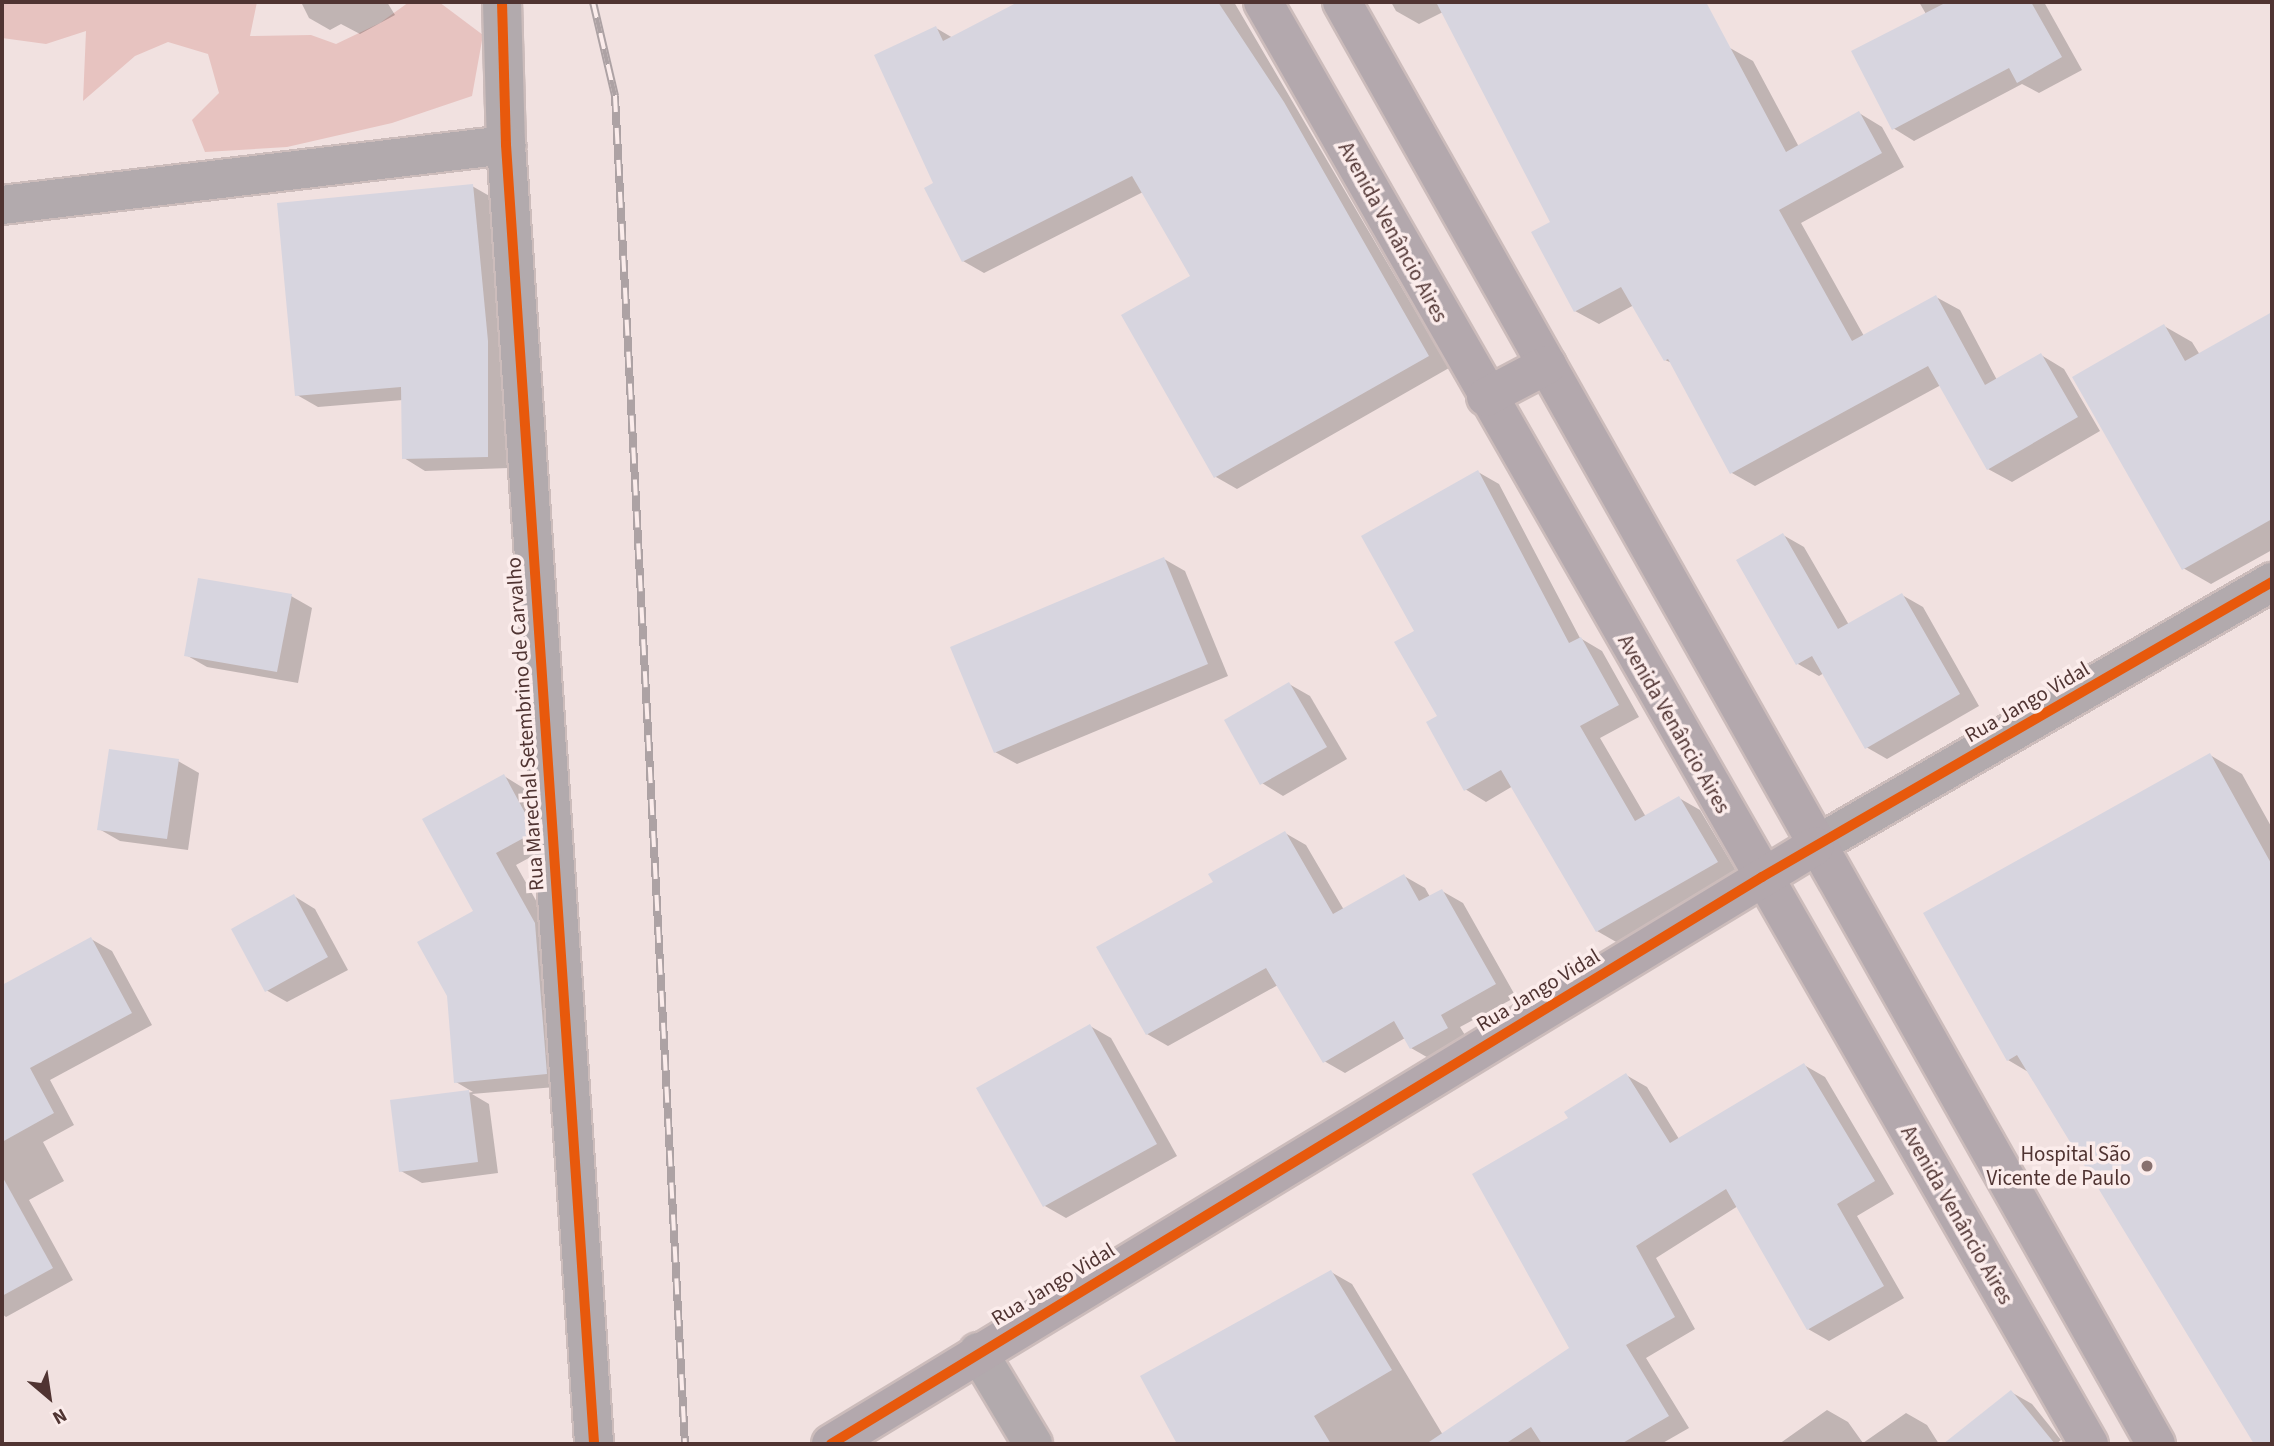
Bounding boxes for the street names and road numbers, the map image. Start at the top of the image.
street label: Avenida Venâncio Aires [1333,137,1453,327]
street label: Rua Marechal Setembrino de Carvalho [501,556,549,892]
street label: Avenida Venâncio Aires [1613,630,1735,818]
street label: Rua Jango Vidal [1960,656,2094,748]
street label: Rua Jango Vidal [1472,943,1604,1037]
street label: Avenida Venâncio Aires [1896,1121,2018,1309]
street label: Rua Jango Vidal [987,1237,1119,1331]

